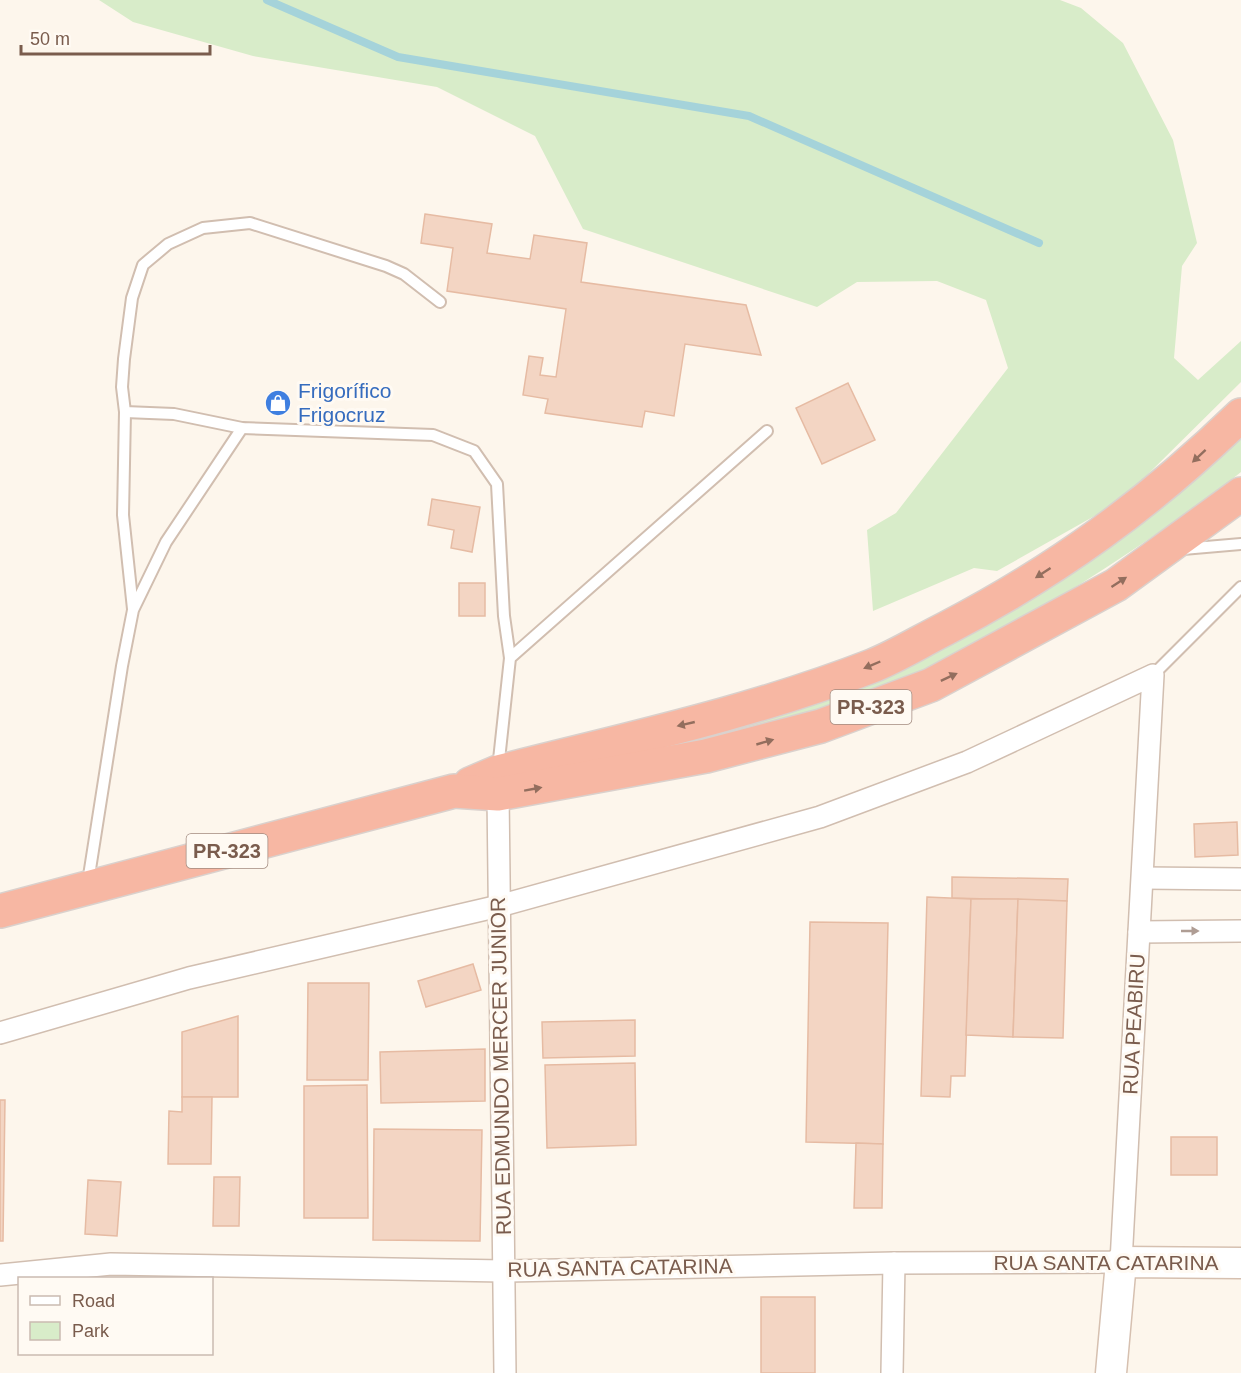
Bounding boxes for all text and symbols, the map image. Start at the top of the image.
scale bar [21,18,210,56]
text: 50 m [30,29,70,49]
place label: Frigorífico Frigocruz [298,379,391,426]
shop icon: Frigorífico Frigocruz [263,388,293,418]
one-way arrow [1192,449,1207,462]
one-way arrow [1035,567,1051,578]
one-way arrow [1111,577,1127,588]
one-way arrow [862,660,880,670]
one-way arrow [940,672,957,681]
road number: PR-323 [830,690,912,724]
one-way arrow [677,720,695,730]
one-way arrow [756,737,774,746]
one-way arrow [523,784,542,793]
road number: PR-323 [186,834,268,868]
street label: RUA EDMUNDO MERCER JUNIOR [486,897,515,1235]
one-way arrow [1180,926,1199,936]
street label: RUA PEABIRU [1118,953,1149,1095]
street label: RUA SANTA CATARINA [993,1251,1219,1274]
street label: RUA SANTA CATARINA [507,1254,733,1281]
legend [18,1277,213,1355]
text: Road [72,1291,115,1311]
text: Park [72,1321,110,1341]

